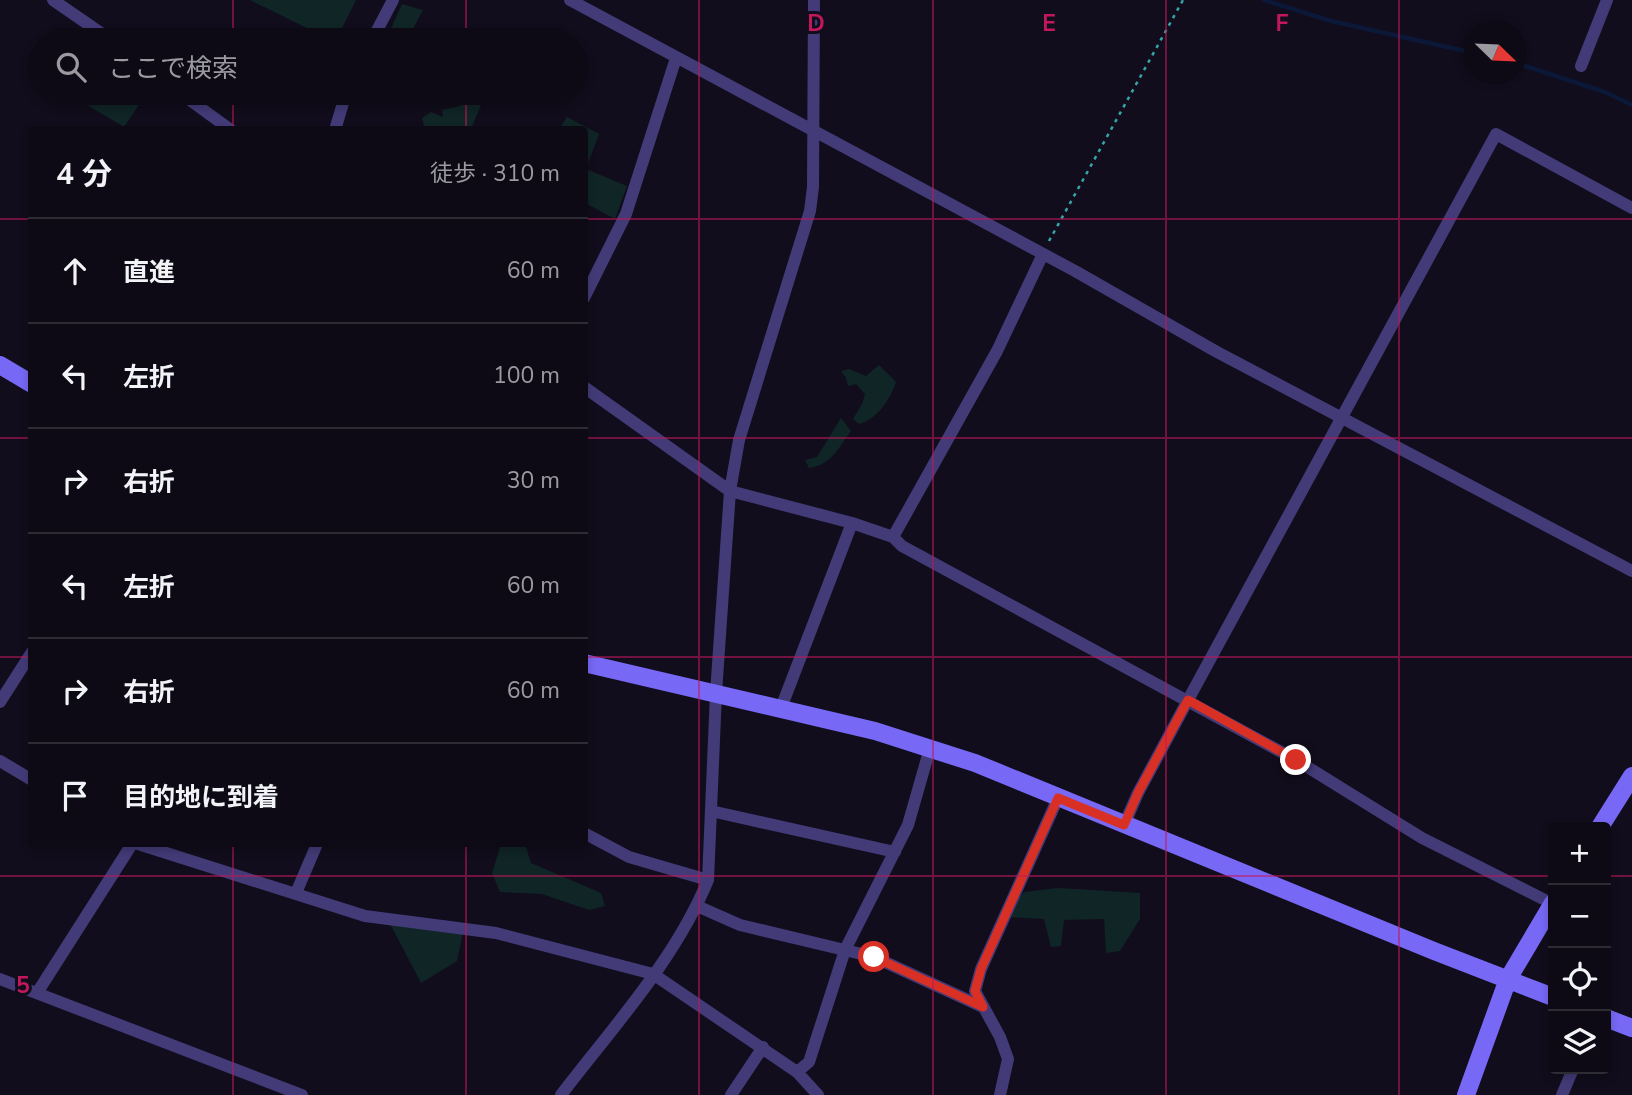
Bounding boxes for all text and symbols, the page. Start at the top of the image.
text: D [807,8,825,39]
text: E [1042,8,1056,39]
text: F [1276,8,1289,39]
north arrow [1464,21,1527,84]
search box [28,28,588,105]
icon: search [52,48,90,86]
text: ここで検索 [108,51,238,86]
text: 4 分 [56,154,112,195]
text: 徒歩 · 310 m [430,158,560,189]
icon: ahead [56,252,94,290]
text: 直進 [123,255,175,290]
text: 60 m [507,255,560,286]
icon: left [56,357,94,395]
text: 左折 [123,360,175,395]
text: 100 m [493,360,560,391]
icon: right [56,462,94,500]
text: 右折 [123,465,175,500]
text: 30 m [507,465,560,496]
icon: left [56,567,94,605]
text: 左折 [123,570,175,605]
text: 60 m [507,570,560,601]
icon: right [56,672,94,710]
text: 右折 [123,675,175,710]
text: 60 m [507,675,560,706]
route end [1280,744,1311,775]
icon: arrive [56,777,94,815]
text: 目的地に到着 [123,780,279,815]
map controls [1548,822,1611,1074]
button: + [1548,822,1611,885]
button: − [1548,885,1611,948]
route start [858,941,889,972]
button: locate [1548,948,1611,1011]
text: 5 [16,970,30,1001]
button: layers [1548,1011,1611,1074]

